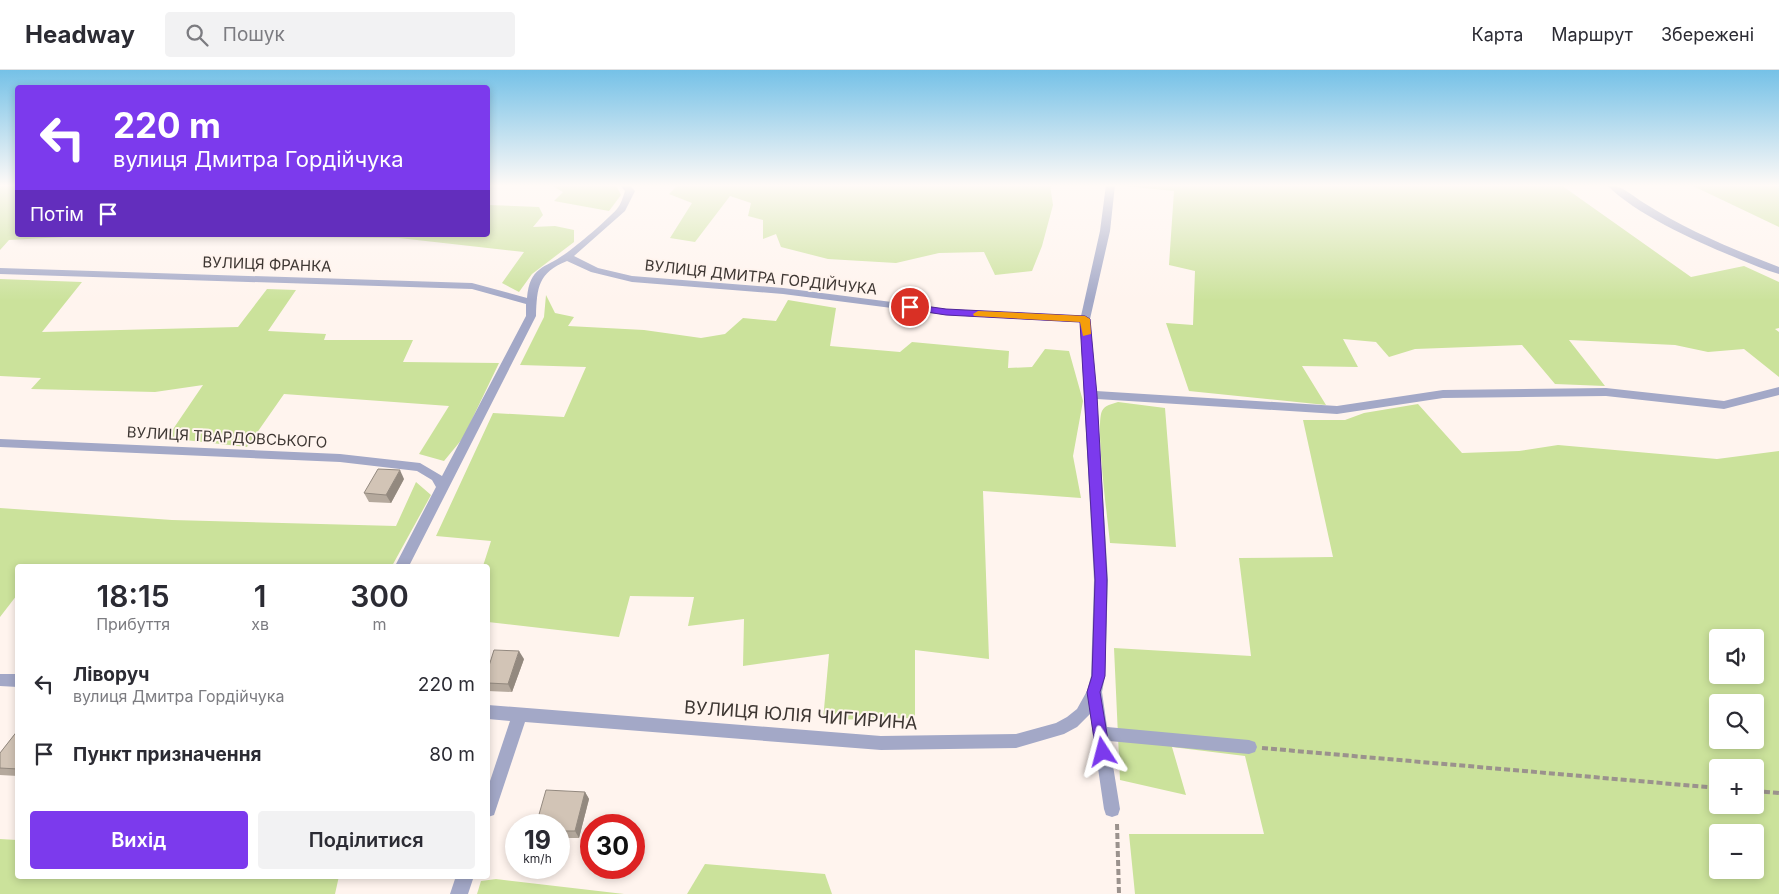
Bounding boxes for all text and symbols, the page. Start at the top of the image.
search box [165,12,515,57]
text: Headway [25,20,135,49]
icon: search [183,21,211,49]
text: Пошук [223,23,285,46]
text: Карта [1472,24,1523,45]
text: Маршрут [1551,24,1633,45]
text: Збережені [1661,24,1754,45]
text: 220 m [113,104,221,146]
icon: left [30,105,95,170]
text: вулиця Дмитра Гордійчука [113,146,404,172]
icon: arrive [94,200,122,228]
text: Потім [30,203,84,226]
street label: ВУЛИЦЯ ФРАНКА [202,252,332,276]
street label: ВУЛИЦЯ ДМИТРА ГОРДІЙЧУКА [644,255,878,299]
pin [889,286,931,328]
icon: arrive [896,293,924,321]
street label: ВУЛИЦЯ ТВАРДОВСЬКОГО [126,422,328,452]
text: 18:15 [97,578,170,614]
text: 1 [254,578,266,614]
text: 300 [350,578,409,614]
text: Прибуття [96,614,170,634]
text: хв [251,614,269,634]
text: m [372,614,386,634]
map controls [1709,629,1764,879]
button: sound [1709,629,1764,684]
text: Ліворуч [73,663,149,686]
icon: left [30,670,58,698]
text: 220 m [418,673,475,696]
text: вулиця Дмитра Гордійчука [73,686,284,706]
button: search [1709,694,1764,749]
street label: ВУЛИЦЯ ЮЛІЯ ЧИГИРИНА [684,696,918,734]
position arrow [1076,725,1128,777]
icon: arrive [30,740,58,768]
text: Пункт призначення [73,743,261,766]
text: 80 m [429,743,475,766]
button: + [1709,759,1764,814]
button: Вихід [30,811,248,869]
button: Поділитися [258,811,475,869]
speed limit sign: 30 [580,814,645,879]
button: − [1709,824,1764,879]
text: 19 [524,825,551,855]
text: km/h [523,851,552,866]

